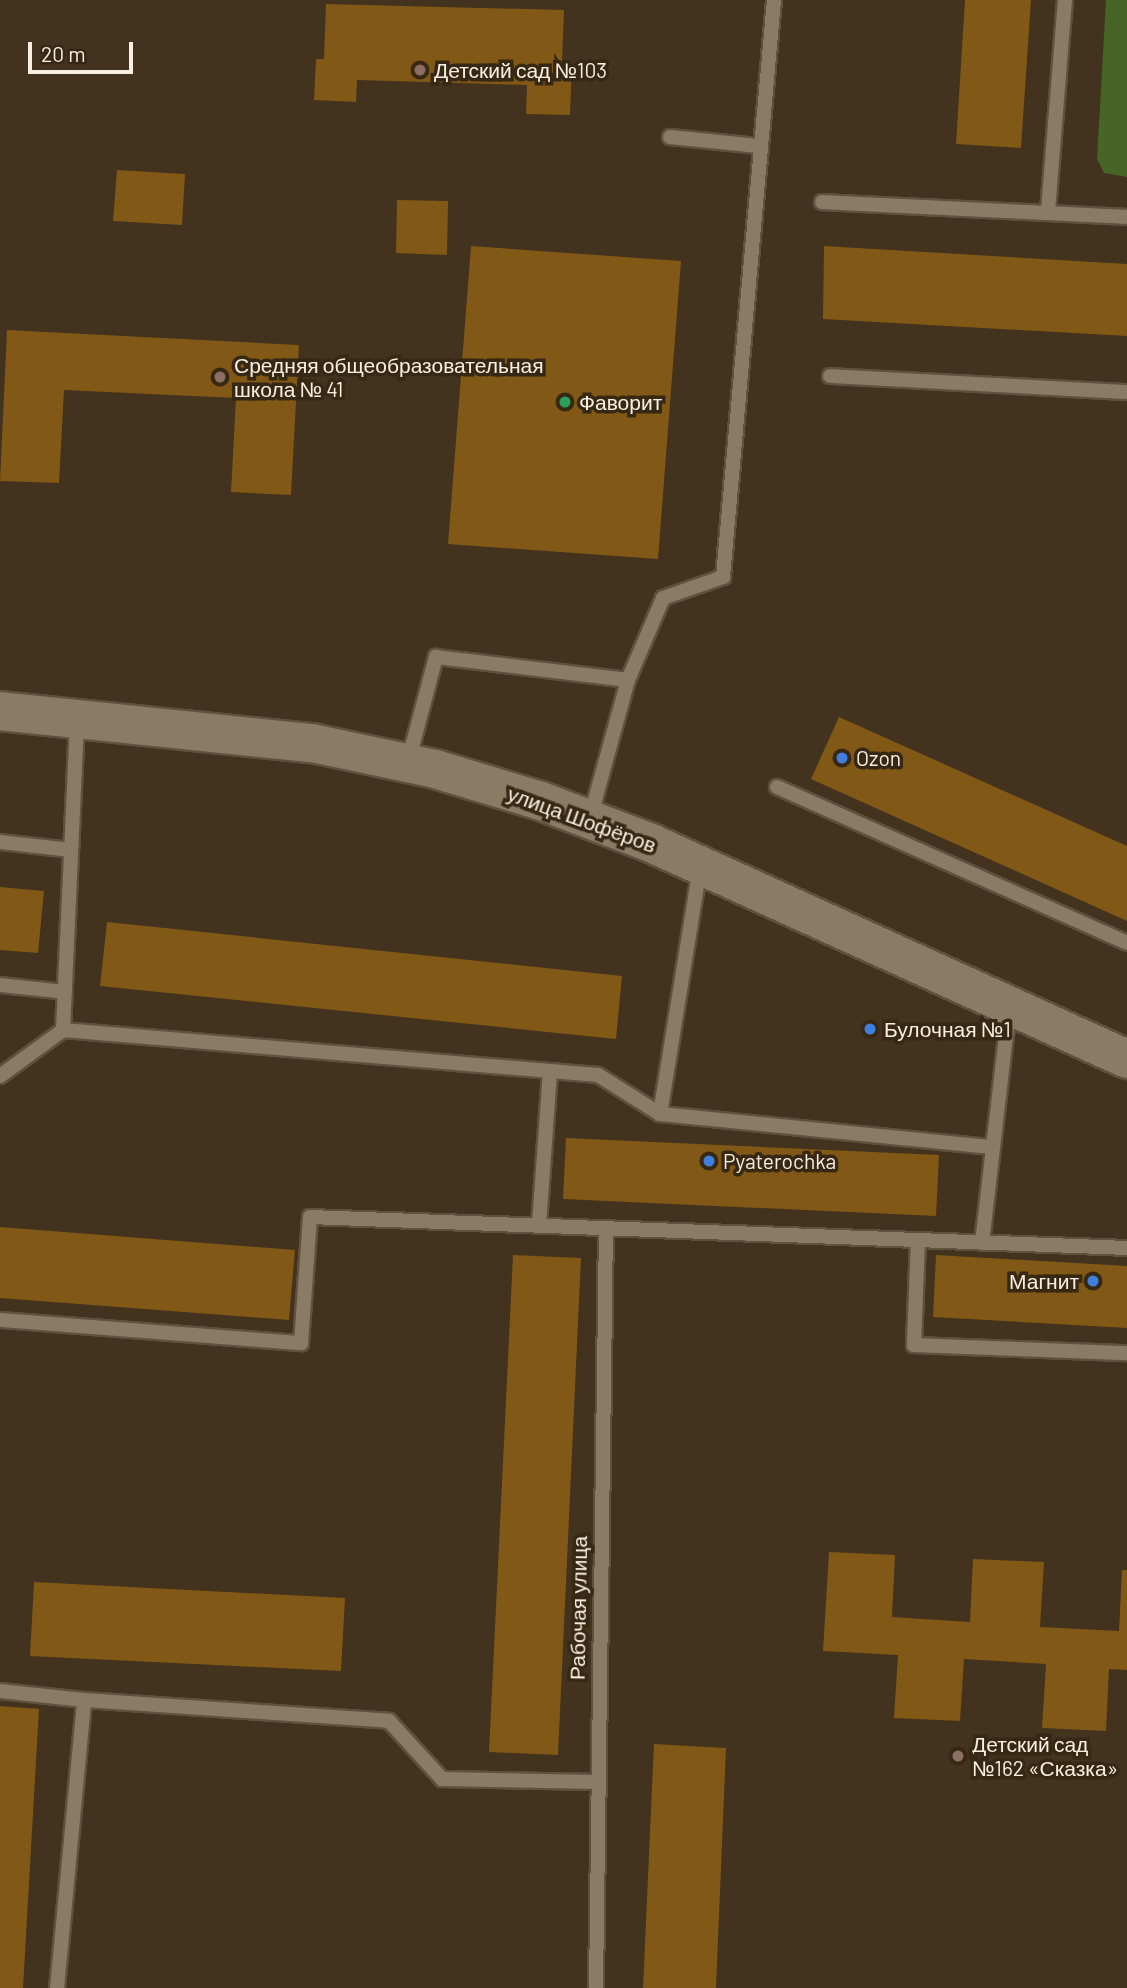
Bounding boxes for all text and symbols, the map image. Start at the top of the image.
scale bar [32,28,136,72]
text: 20 m [41,41,86,66]
place label: Детский сад №103 [434,57,607,83]
marker: Детский сад №103 [412,62,428,78]
place label: Средняя общеобразовательная школа № 41 [234,352,544,402]
marker: Средняя общеобразовательная школа № 41 [212,369,228,385]
place label: Фаворит [579,389,662,415]
marker: Фаворит [557,394,573,410]
place label: Ozon [856,745,901,771]
marker: Ozon [834,750,850,766]
street label: улица Шофёров [504,780,660,858]
place label: Булочная №1 [884,1016,1011,1042]
marker: Булочная №1 [862,1021,878,1037]
place label: Pyaterochka [723,1148,836,1174]
marker: Pyaterochka [701,1153,717,1169]
place label: Магнит [1009,1268,1079,1294]
marker: Магнит [1085,1273,1101,1289]
street label: Рабочая улица [564,1536,592,1680]
place label: Детский сад №162 «Сказка» [972,1731,1118,1781]
marker: Детский сад №162 «Сказка» [950,1748,966,1764]

